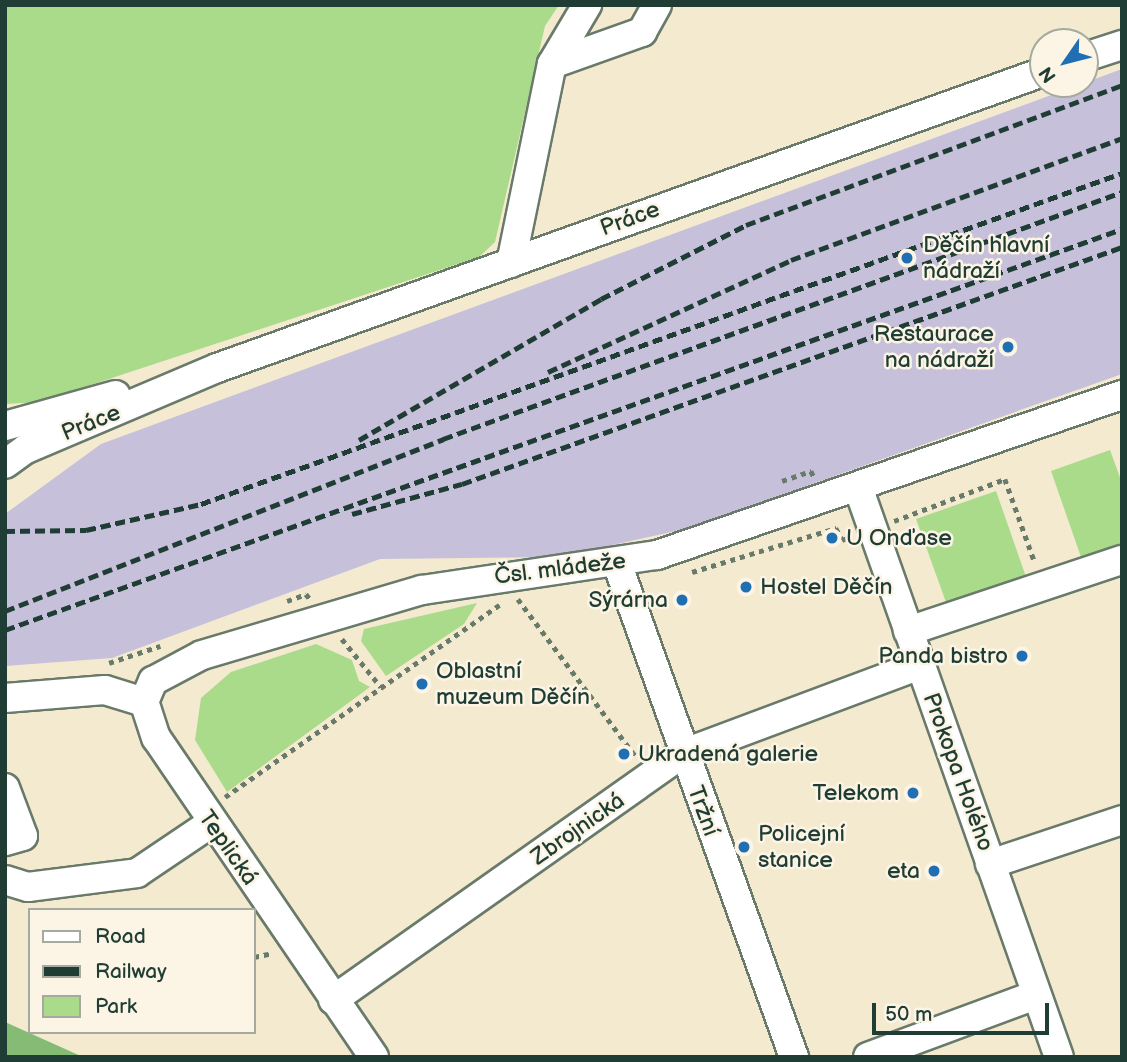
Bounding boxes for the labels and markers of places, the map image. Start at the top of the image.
place label: Děčín hlavní nádraží [923,231,1049,285]
marker: Děčín hlavní nádraží [897,248,917,268]
place label: Restaurace na nádraží [874,320,994,374]
marker: Restaurace na nádraží [1000,339,1016,355]
place label: U Onďase [846,524,952,552]
marker: U Onďase [824,530,840,546]
place label: Hostel Děčín [760,573,893,601]
marker: Hostel Děčín [738,579,754,595]
place label: Sýrárna [589,586,668,614]
marker: Sýrárna [674,592,690,608]
place label: Panda bistro [878,642,1008,670]
marker: Panda bistro [1014,648,1030,664]
place label: Oblastní muzeum Děčín [436,657,590,711]
marker: Oblastní muzeum Děčín [414,676,430,692]
place label: Ukradená galerie [638,740,818,768]
marker: Ukradená galerie [616,746,632,762]
place label: Telekom [812,779,899,807]
marker: Telekom [905,785,921,801]
place label: Policejní stanice [758,820,845,874]
marker: Policejní stanice [736,839,752,855]
place label: eta [887,857,920,885]
marker: eta [926,863,942,879]

